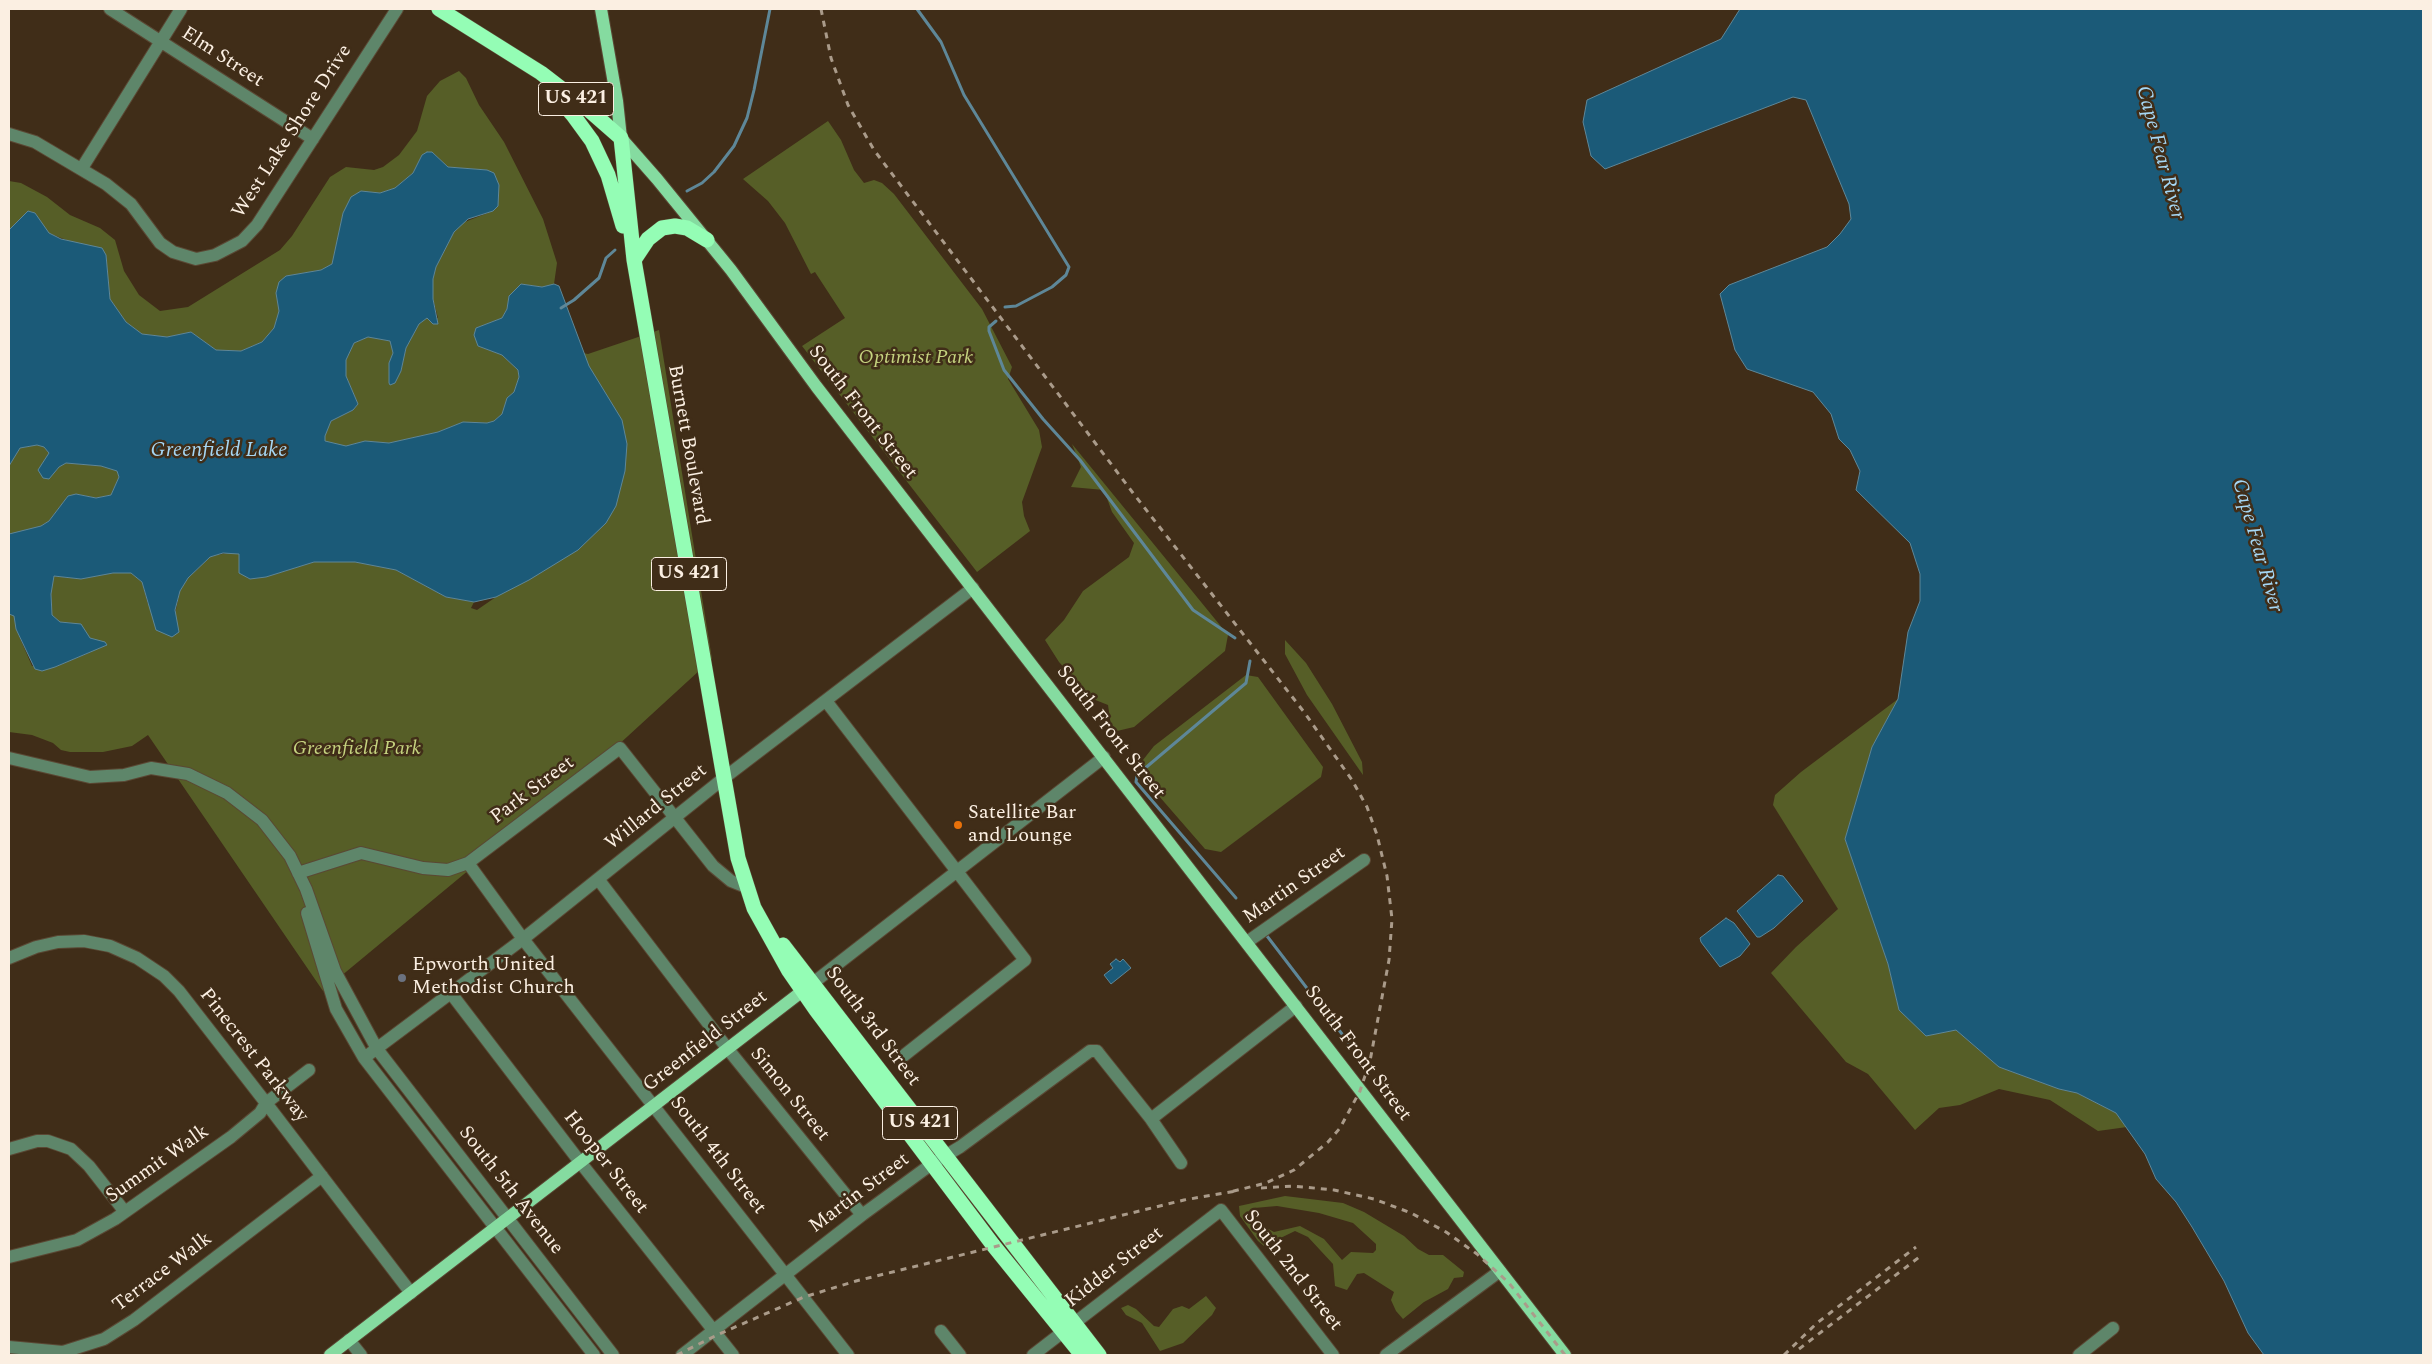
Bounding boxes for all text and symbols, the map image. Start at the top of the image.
street label: Elm Street [176,22,268,94]
street label: West Lake Shore Drive [228,41,358,223]
road number: US 421 [538,82,614,116]
water label: Cape Fear River [2129,83,2189,223]
street label: South Front Street [802,341,922,485]
park label: Optimist Park [859,347,973,371]
street label: Burnett Boulevard [661,363,713,527]
water label: Greenfield Lake [151,439,287,465]
water label: Cape Fear River [2225,476,2287,616]
road number: US 421 [652,558,726,590]
street label: South Front Street [1050,661,1170,805]
park label: Greenfield Park [293,738,421,762]
street label: Park Street [486,752,580,830]
street label: Willard Street [601,760,713,856]
place label: Satellite Bar and Lounge [968,802,1076,849]
marker: Satellite Bar and Lounge [952,819,964,831]
street label: Martin Street [1239,842,1351,930]
place label: Epworth United Methodist Church [412,954,575,1001]
street label: South 3rd Street [819,963,925,1091]
marker: Epworth United Methodist Church [396,972,408,984]
street label: South Front Street [1298,982,1416,1126]
street label: Pinecrest Parkway [193,984,313,1128]
street label: Greenfield Street [639,986,773,1098]
street label: Simon Street [744,1043,834,1147]
street label: South 4th Street [664,1092,770,1220]
road number: US 421 [882,1106,958,1140]
street label: Hooper Street [557,1107,653,1219]
street label: Summit Walk [102,1121,214,1209]
street label: South 5th Avenue [452,1122,568,1260]
street label: Martin Street [805,1149,915,1239]
street label: South 2nd Street [1237,1206,1347,1336]
street label: Kidder Street [1061,1222,1169,1314]
street label: Terrace Walk [109,1228,217,1318]

